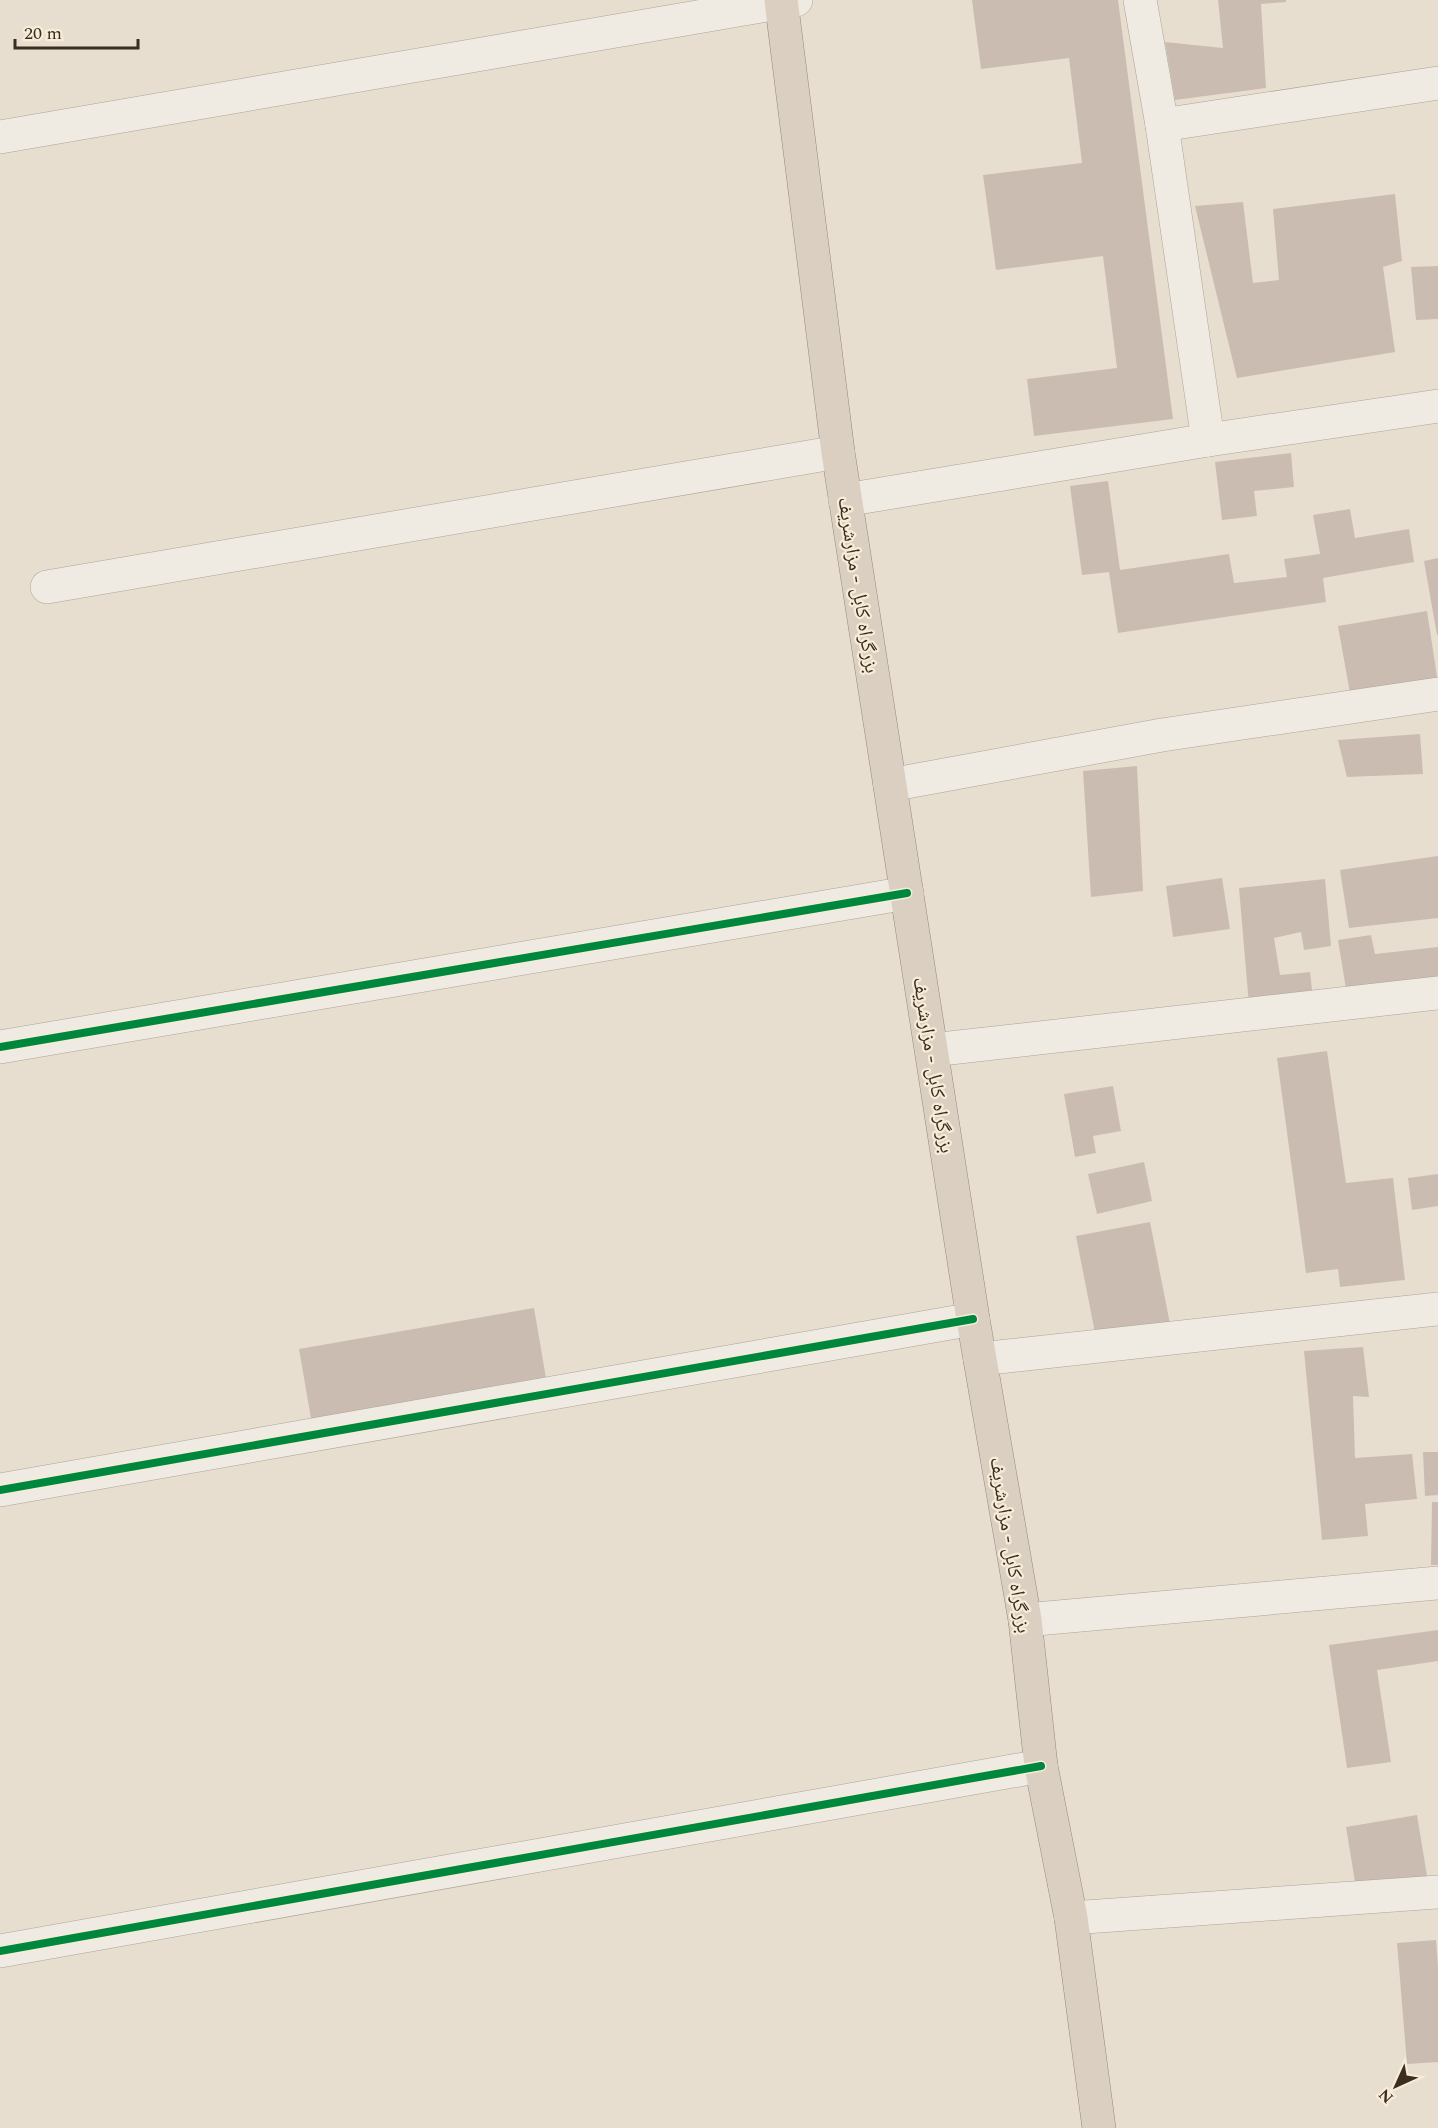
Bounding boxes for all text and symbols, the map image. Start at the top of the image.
scale bar [15,12,138,50]
text: 20 m [24,20,62,47]
street label: بزرگراه کابل - مزارشریف [829,495,887,675]
street label: بزرگراه کابل - مزارشریف [904,975,962,1155]
street label: بزرگراه کابل - مزارشریف [981,1455,1039,1635]
north arrow [1366,2056,1426,2116]
text: N [1373,2083,1399,2109]

